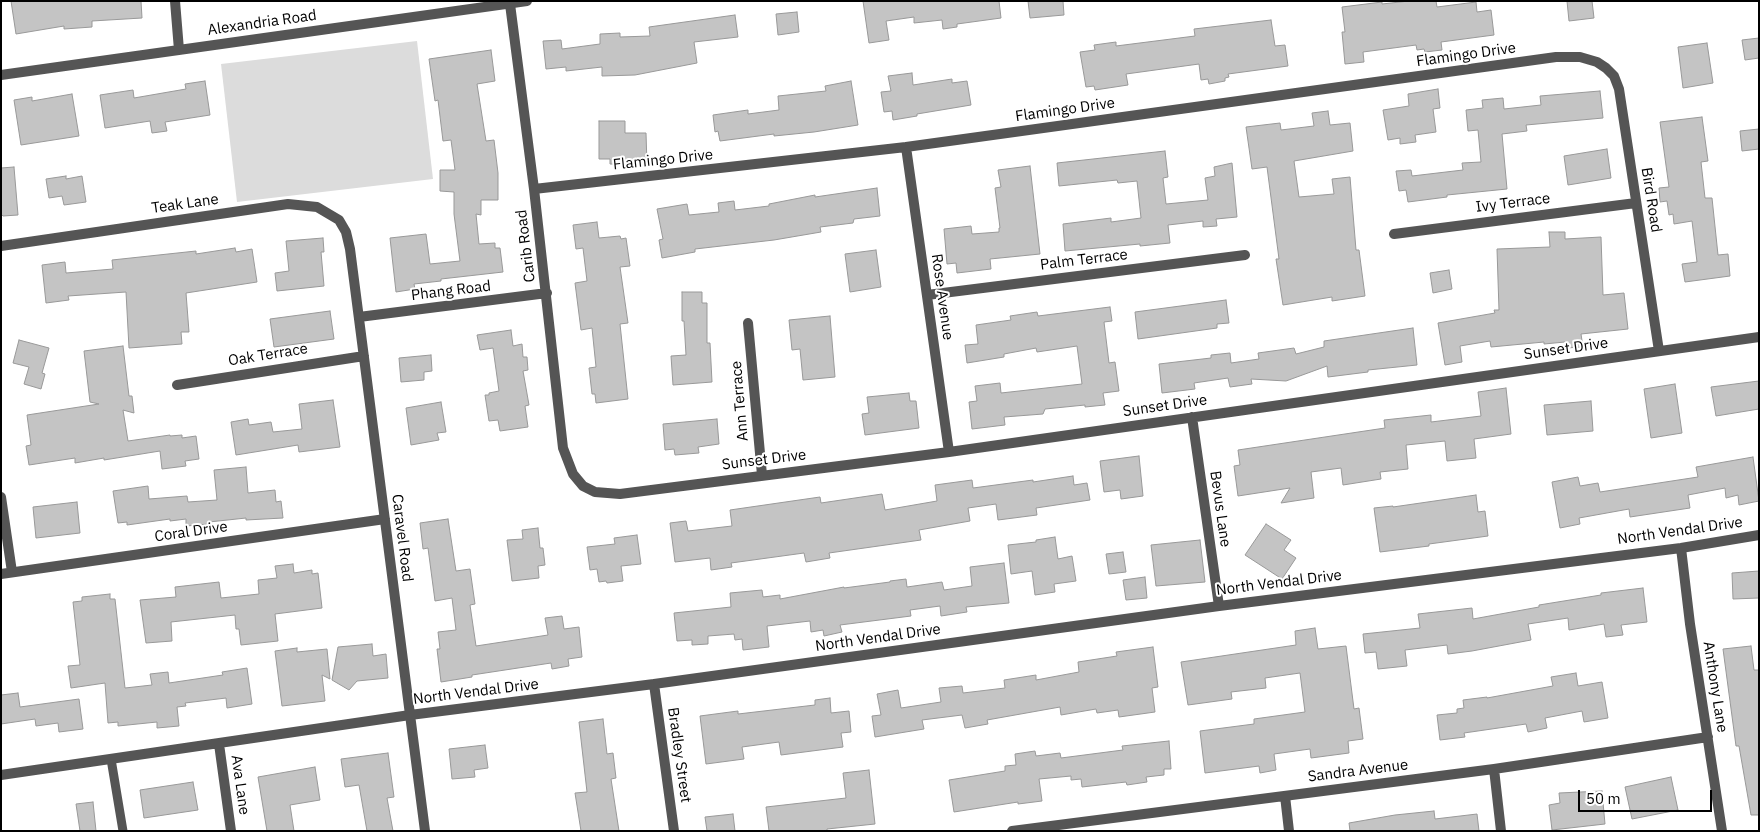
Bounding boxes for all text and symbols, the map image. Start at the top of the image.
street label: Alexandria Road [206,6,318,40]
street label: Flamingo Drive [1415,39,1517,71]
street label: Flamingo Drive [1014,94,1116,126]
street label: Flamingo Drive [612,146,714,174]
street label: Bird Road [1637,166,1665,234]
street label: Teak Lane [150,190,220,218]
street label: Ivy Terrace [1475,190,1551,216]
street label: Carib Road [513,209,539,283]
street label: Palm Terrace [1039,246,1129,274]
street label: Rose Avenue [927,253,957,341]
street label: Phang Road [410,277,492,305]
street label: Sunset Drive [1523,334,1609,364]
street label: Oak Terrace [227,340,309,370]
street label: Ann Terrace [728,360,752,442]
street label: Sunset Drive [1122,391,1208,421]
street label: Sunset Drive [721,446,807,474]
street label: Bevus Lane [1206,470,1234,548]
street label: Caravel Road [388,493,416,583]
street label: North Vendal Drive [1616,513,1744,549]
street label: Coral Drive [153,518,229,546]
street label: North Vendal Drive [1215,566,1343,600]
street label: North Vendal Drive [814,620,942,656]
street label: Anthony Lane [1699,640,1731,734]
street label: North Vendal Drive [412,675,540,709]
street label: Bradley Street [663,706,695,804]
street label: Ava Lane [227,754,253,816]
street label: Sandra Avenue [1307,756,1409,786]
scale bar [1580,780,1714,812]
text: 50 m [1586,789,1621,808]

